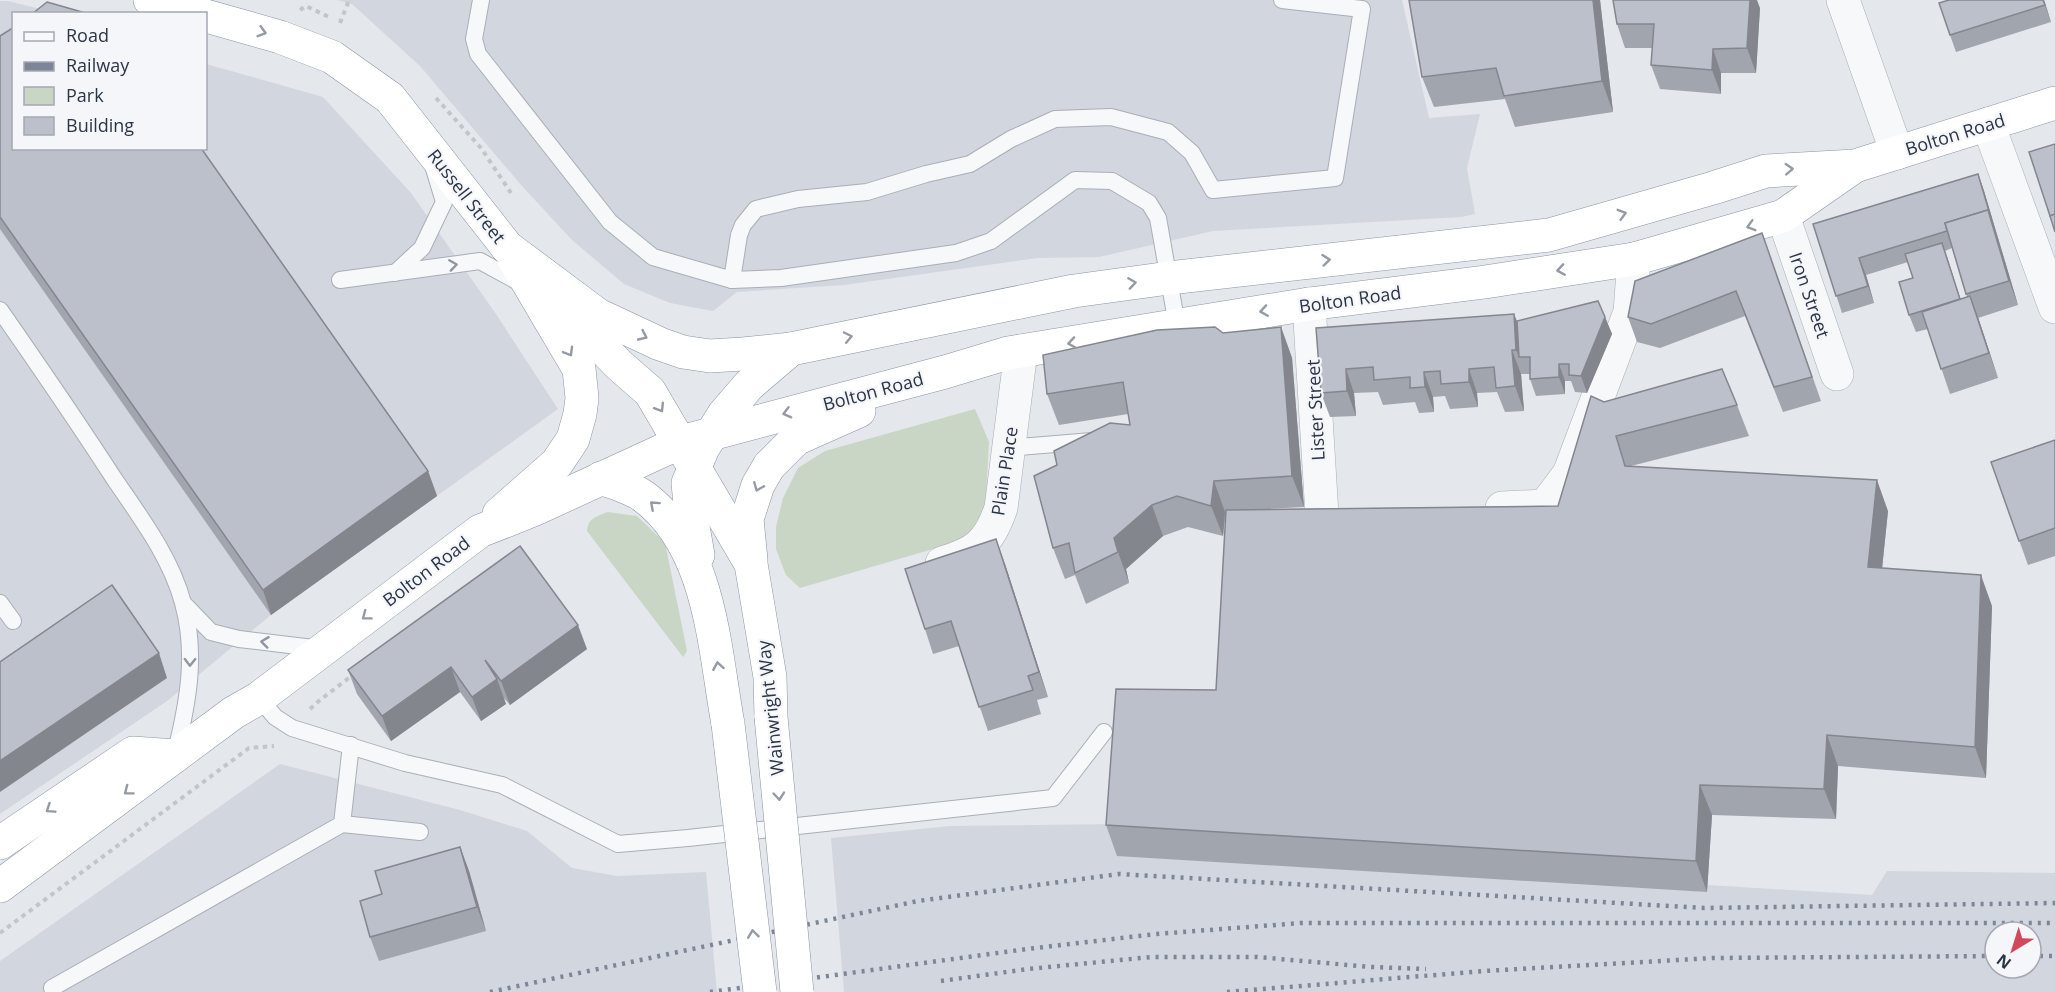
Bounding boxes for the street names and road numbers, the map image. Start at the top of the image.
street label: Bolton Road [1902,107,2008,161]
street label: Russell Street [423,144,511,248]
street label: Iron Street [1784,249,1836,341]
street label: Bolton Road [1297,280,1403,318]
street label: Lister Street [1300,359,1330,461]
street label: Bolton Road [820,366,926,416]
street label: Plain Place [985,425,1023,517]
street label: Bolton Road [378,530,474,612]
street label: Wainwright Way [751,638,789,777]

